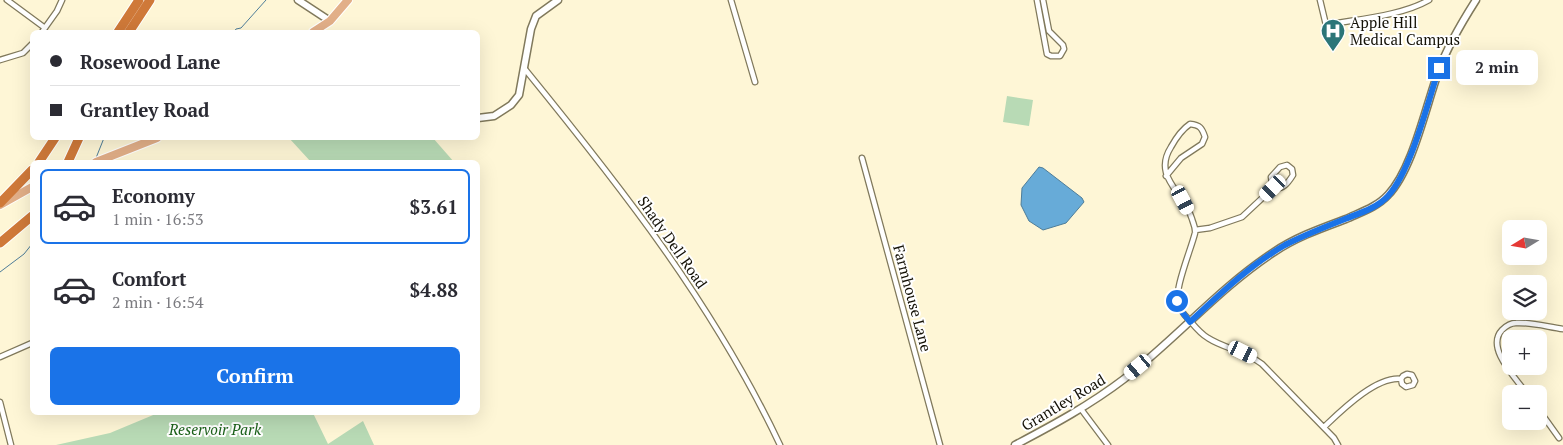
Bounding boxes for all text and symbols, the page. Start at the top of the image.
place label: Apple Hill Medical Campus [1350,12,1460,49]
hospital icon: Apple Hill Medical Campus [1320,18,1346,52]
text: Rosewood Lane [80,49,221,74]
callout: 2 min [1456,50,1539,86]
text: 2 min [1475,56,1519,78]
route end [1428,57,1450,79]
text: Grantley Road [80,97,209,122]
car [1257,172,1288,204]
text: Economy [112,183,195,208]
car [1169,183,1196,217]
icon: car [52,184,97,229]
street label: Shady Dell Road [634,192,712,292]
text: $3.61 [409,194,458,219]
text: 1 min · 16:53 [112,208,204,230]
north arrow [1502,220,1548,265]
map controls [1502,220,1547,430]
street label: Farmhouse Lane [889,242,937,354]
text: Comfort [112,266,187,291]
icon: car [52,267,97,312]
button: layers [1502,275,1547,320]
text: $4.88 [409,277,458,302]
route start [1166,290,1188,312]
text: 2 min · 16:54 [112,291,204,313]
button: + [1502,330,1547,375]
car [1226,339,1259,365]
button: Confirm [50,347,460,405]
car [1121,352,1154,382]
street label: Grantley Road [1017,369,1109,435]
button: − [1502,385,1547,430]
park label: Reservoir Park [168,419,262,439]

